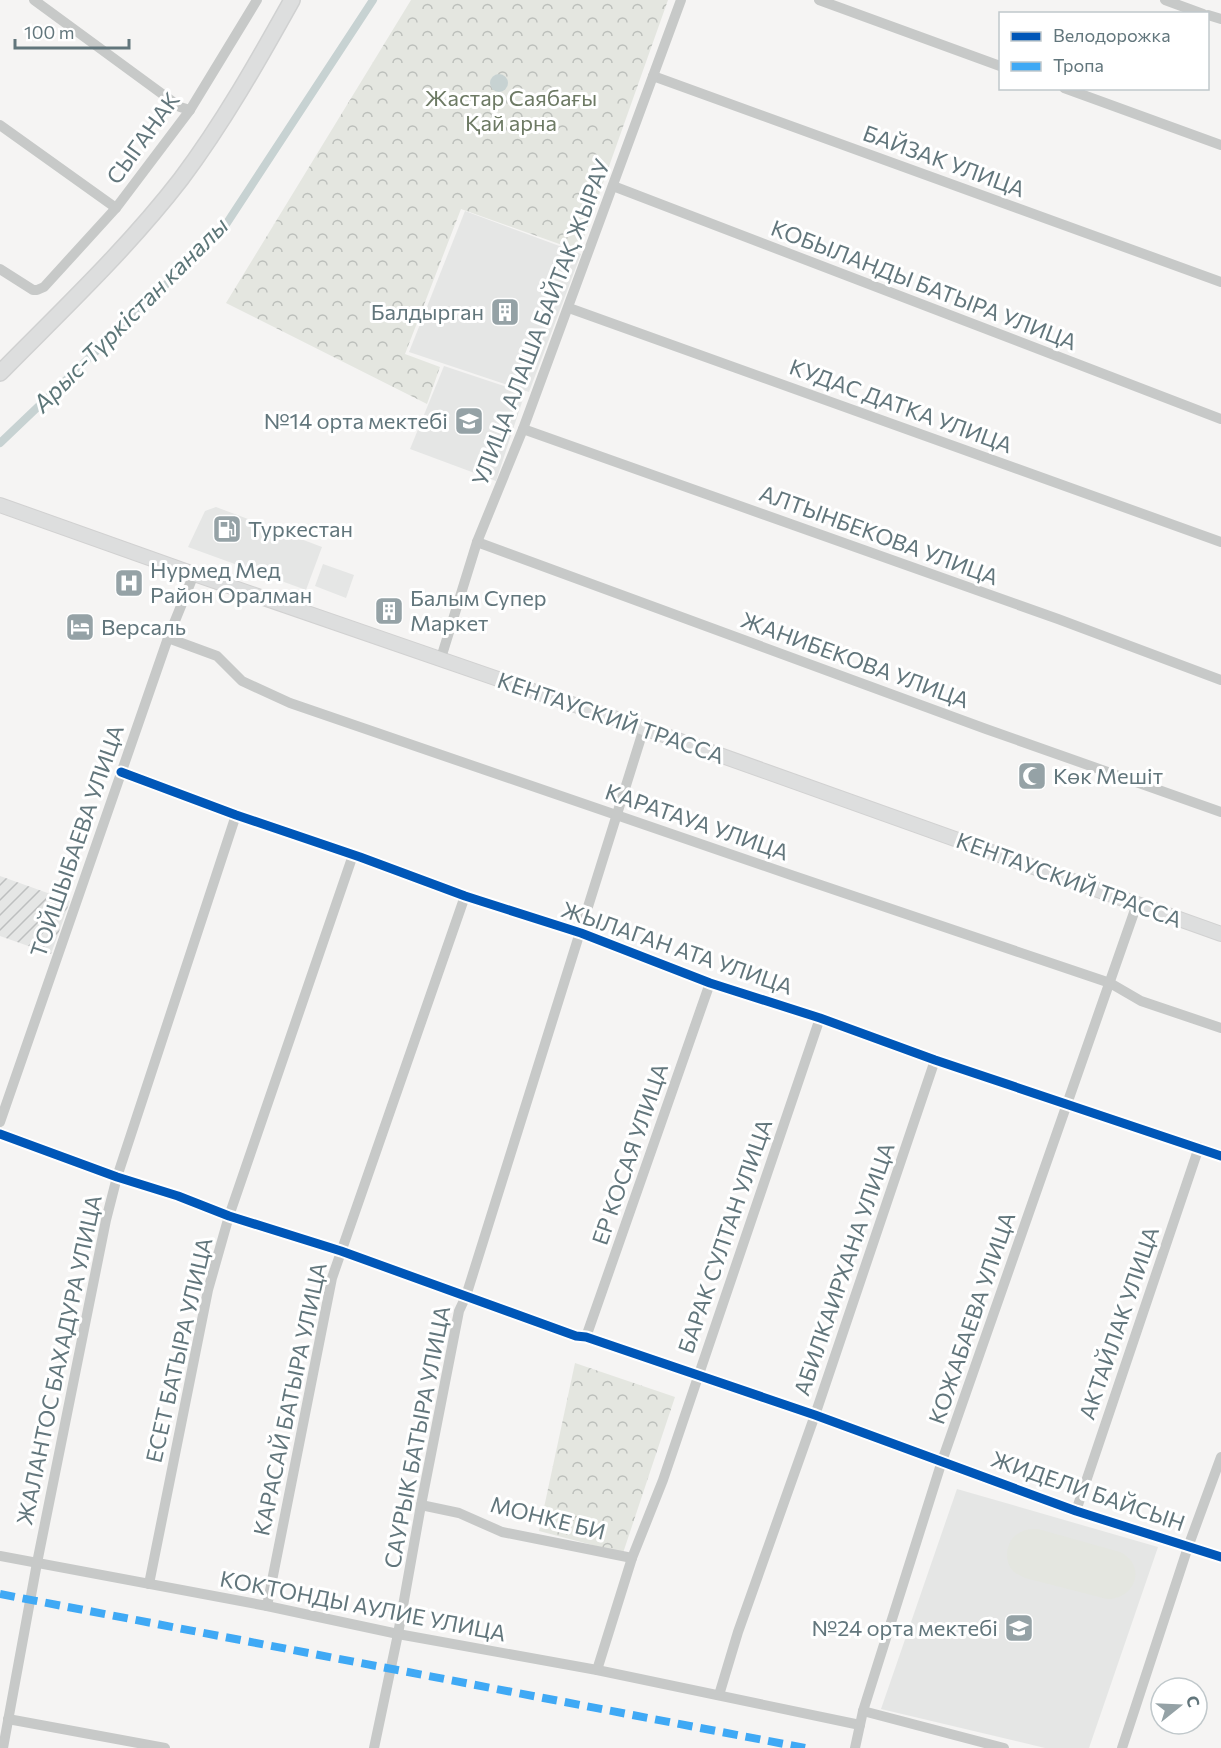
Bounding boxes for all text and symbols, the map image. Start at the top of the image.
scale bar [15,12,129,50]
legend [999,12,1209,90]
text: 100 m [24,21,74,43]
text: Велодорожка [1053,24,1171,46]
text: Тропа [1053,54,1104,76]
park label: Жастар Саябағы Қай арна [425,84,597,136]
street label: СЫГАНАК [100,86,185,189]
street label: БАЙЗАК УЛИЦА [860,119,1029,202]
street label: УЛИЦА АЛАША БАЙТАҚ ЖЫРАУ [466,154,616,489]
water label: Арыс-Түркістан каналы [26,210,234,418]
street label: КОБЫЛАНДЫ БАТЫРА УЛИЦА [767,214,1081,355]
building icon: Балдырган [489,296,521,328]
place label: Балдырган [371,298,484,325]
street label: КУДАС ДАТКА УЛИЦА [786,353,1016,458]
school or university icon: №14 орта мектебі [453,405,485,437]
place label: №14 орта мектебі [264,407,448,434]
street label: АЛТЫНБЕКОВА УЛИЦА [756,479,1002,590]
fuel station icon: Туркестан [211,513,243,545]
place label: Туркестан [248,515,353,542]
place label: Нурмед Мед Район Оралман [150,556,312,608]
hospital icon: Нурмед Мед Район Оралман [113,567,145,599]
place label: Балым Супер Маркет [410,584,547,636]
building icon: Балым Супер Маркет [373,595,405,627]
street label: ЖАНИБЕКОВА УЛИЦА [737,606,973,713]
hotel icon: Версаль [64,611,96,643]
place label: Версаль [101,613,186,640]
street label: КЕНТАУСКИЙ ТРАССА [494,666,728,769]
street label: ТОЙШЫБАЕВА УЛИЦА [24,721,129,961]
mosque icon: Көк Мешіт [1016,760,1048,792]
place label: Көк Мешіт [1053,762,1163,789]
street label: КАРАТАУА УЛИЦА [602,777,792,866]
street label: КЕНТАУСКИЙ ТРАССА [953,826,1186,933]
street label: ЖЫЛАГАН АТА УЛИЦА [558,895,797,1000]
street label: ЕР КОСАЯ УЛИЦА [586,1060,673,1248]
street label: БАРАК СУЛТАН УЛИЦА [672,1115,777,1357]
street label: АБИЛКАИРХАНА УЛИЦА [787,1139,900,1399]
street label: ЖАЛАНТОС БАХАДУРА УЛИЦА [10,1192,107,1528]
street label: КОЖАБАЕВА УЛИЦА [923,1208,1021,1427]
street label: АКТАЙЛАК УЛИЦА [1073,1223,1164,1423]
street label: ЕСЕТ БАТЫРА УЛИЦА [139,1235,218,1465]
street label: КАРАСАЙ БАТЫРА УЛИЦА [247,1260,332,1538]
street label: САУРЫК БАТЫРА УЛИЦА [378,1303,455,1570]
street label: ЖИДЕЛИ БАЙСЫН [988,1445,1189,1536]
street label: МОНКЕ БИ [488,1490,608,1545]
street label: КОКТОНДЫ АУЛИЕ УЛИЦА [218,1565,508,1646]
school or university icon: №24 орта мектебі [1003,1612,1035,1644]
place label: №24 орта мектебі [811,1614,998,1641]
north arrow [1149,1676,1209,1736]
text: С [1183,1693,1204,1709]

